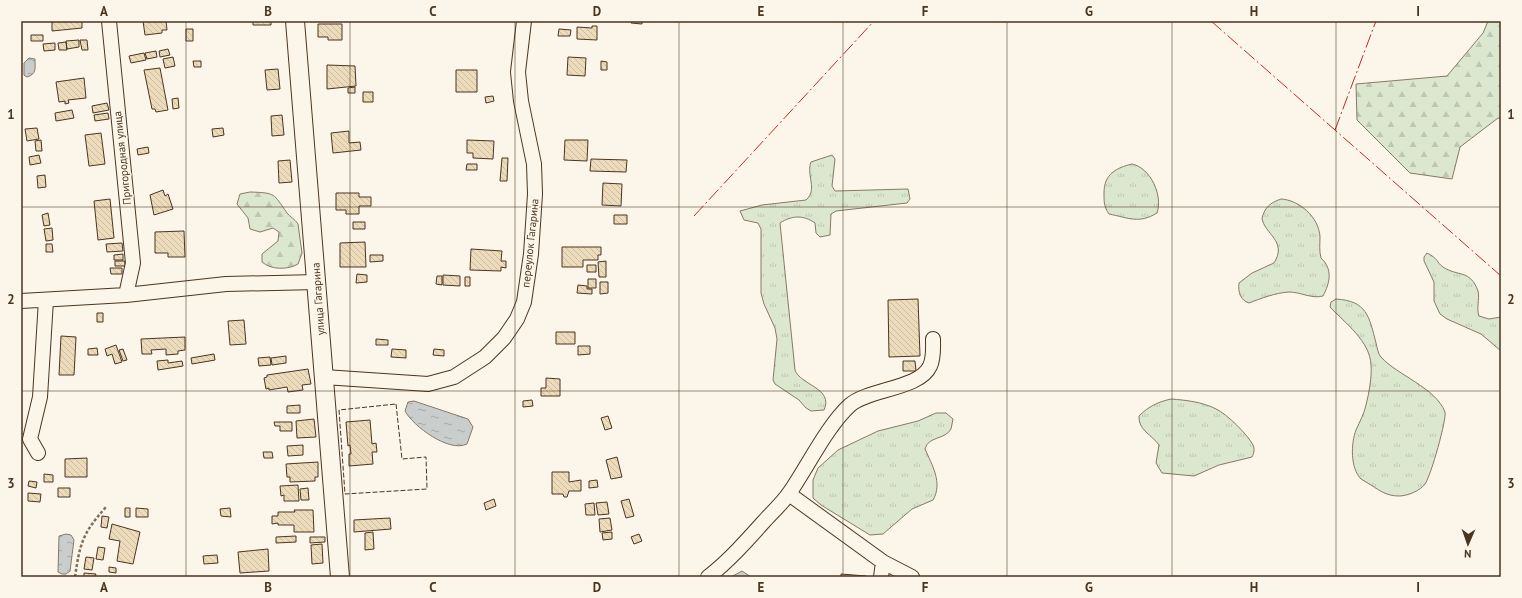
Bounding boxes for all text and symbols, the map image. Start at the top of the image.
text: A [100,3,108,20]
text: B [264,3,272,20]
text: C [429,3,437,20]
text: D [593,3,601,20]
text: E [758,3,765,20]
text: F [922,3,929,20]
text: G [1085,3,1093,20]
text: H [1250,3,1258,20]
text: I [1416,3,1420,20]
text: 1 [7,106,15,123]
text: 1 [1507,106,1515,123]
street label: Пригородная улица [110,110,134,206]
street label: переулок Гагарина [518,198,542,288]
street label: улица Гагарина [308,262,328,336]
text: 2 [7,291,15,308]
text: 2 [1507,291,1515,308]
text: 3 [7,475,15,492]
text: 3 [1507,475,1515,492]
north arrow [1448,524,1488,564]
text: N [1464,547,1472,561]
text: A [100,579,108,596]
text: B [264,579,272,596]
text: C [429,579,437,596]
text: D [593,579,601,596]
text: E [758,579,765,596]
text: F [922,579,929,596]
text: G [1085,579,1093,596]
text: H [1250,579,1258,596]
text: I [1416,579,1420,596]

